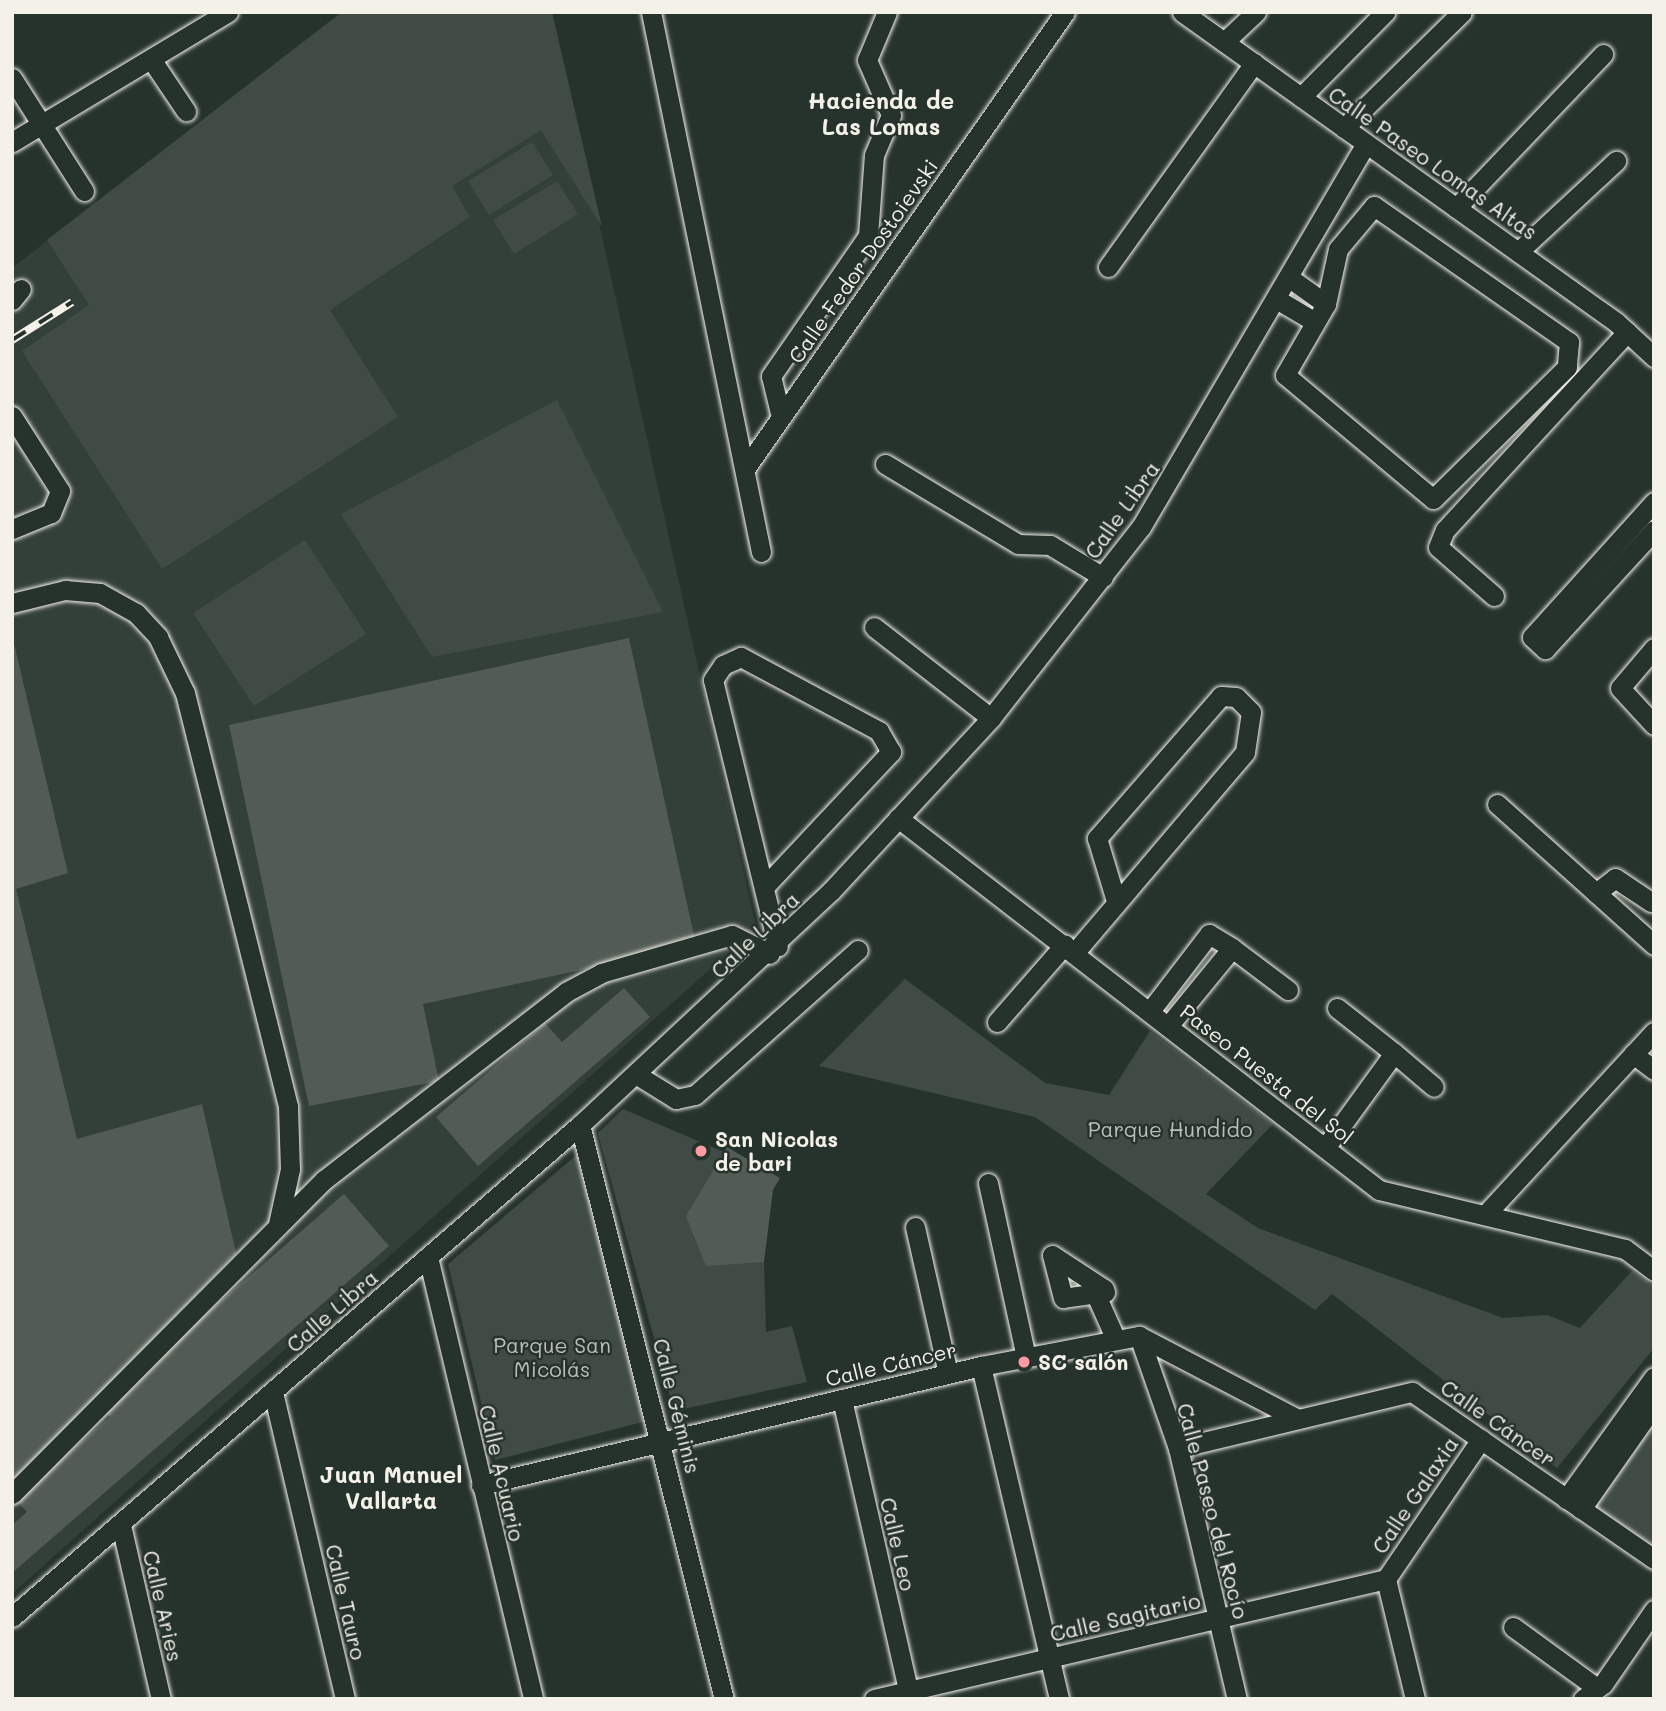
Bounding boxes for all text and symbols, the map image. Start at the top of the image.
street label: Calle Paseo Lomas Altas [1324,81,1542,245]
district label: Hacienda de Las Lomas [808,86,954,140]
street label: Calle Fedor Dostoievski [783,154,943,368]
street label: Calle Libra [1079,457,1165,563]
street label: Calle Libra [706,887,804,983]
street label: Paseo Puesta del Sol [1175,999,1359,1149]
park label: Parque Hundido [1088,1116,1252,1142]
place label: San Nicolas de bari [715,1126,838,1176]
marker: San Nicolas de bari [693,1143,709,1159]
street label: Calle Libra [281,1264,383,1358]
park label: Parque San Micolás [493,1332,611,1382]
street label: Calle Géminis [648,1336,706,1476]
street label: Calle Cáncer [823,1337,959,1391]
place label: SC salón [1038,1349,1128,1375]
marker: SC salón [1016,1354,1032,1370]
street label: Calle Cáncer [1436,1374,1560,1472]
street label: Calle Paseo del Rocío [1172,1400,1254,1622]
street label: Calle Acuario [474,1402,530,1544]
street label: Calle Galaxia [1367,1432,1463,1558]
district label: Juan Manuel Vallarta [320,1460,462,1514]
street label: Calle Leo [875,1495,921,1593]
street label: Calle Tauro [320,1542,372,1662]
street label: Calle Aries [138,1548,188,1664]
street label: Calle Sagitario [1047,1587,1203,1647]

